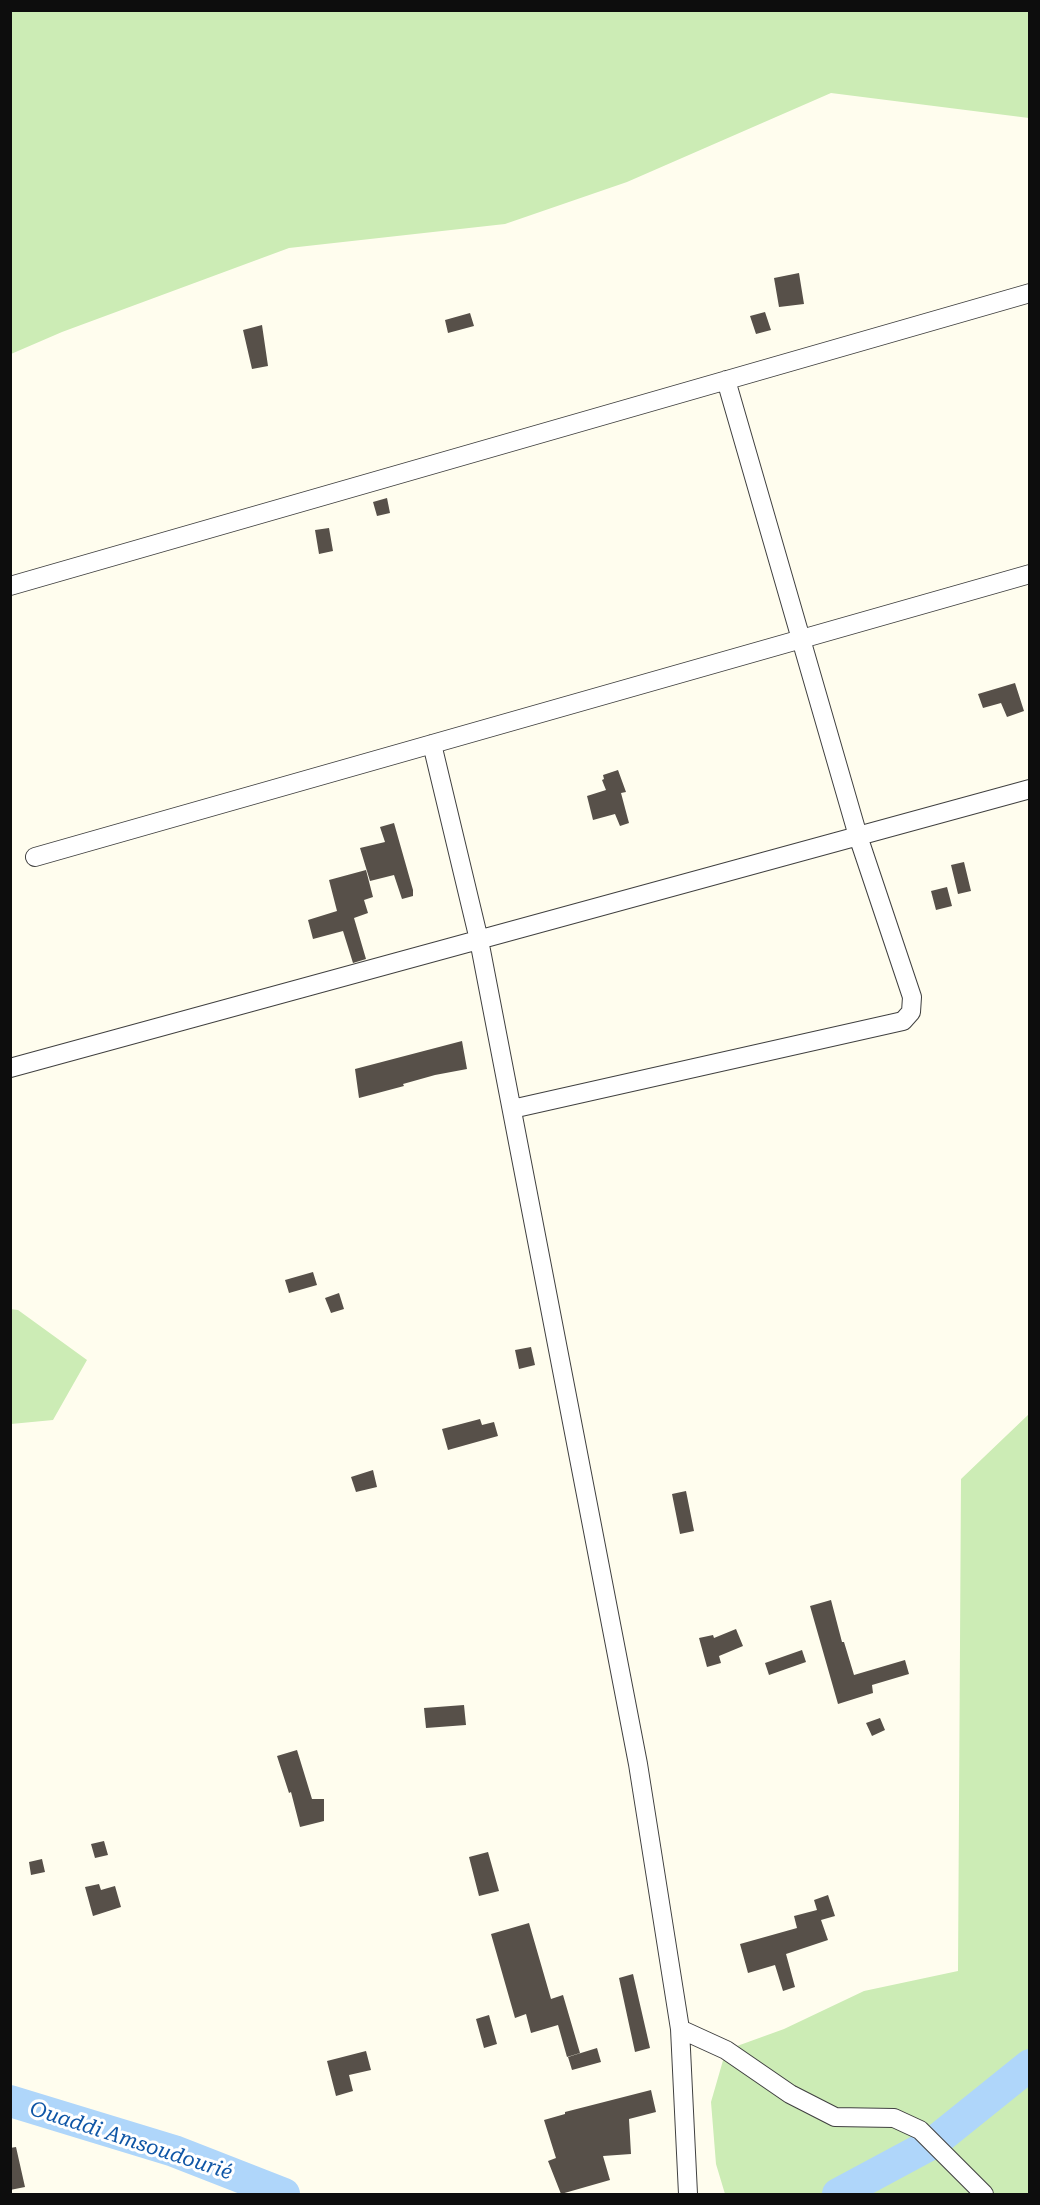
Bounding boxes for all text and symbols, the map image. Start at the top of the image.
water label: Ouaddi Amsoudourié [26,2096,236,2186]

